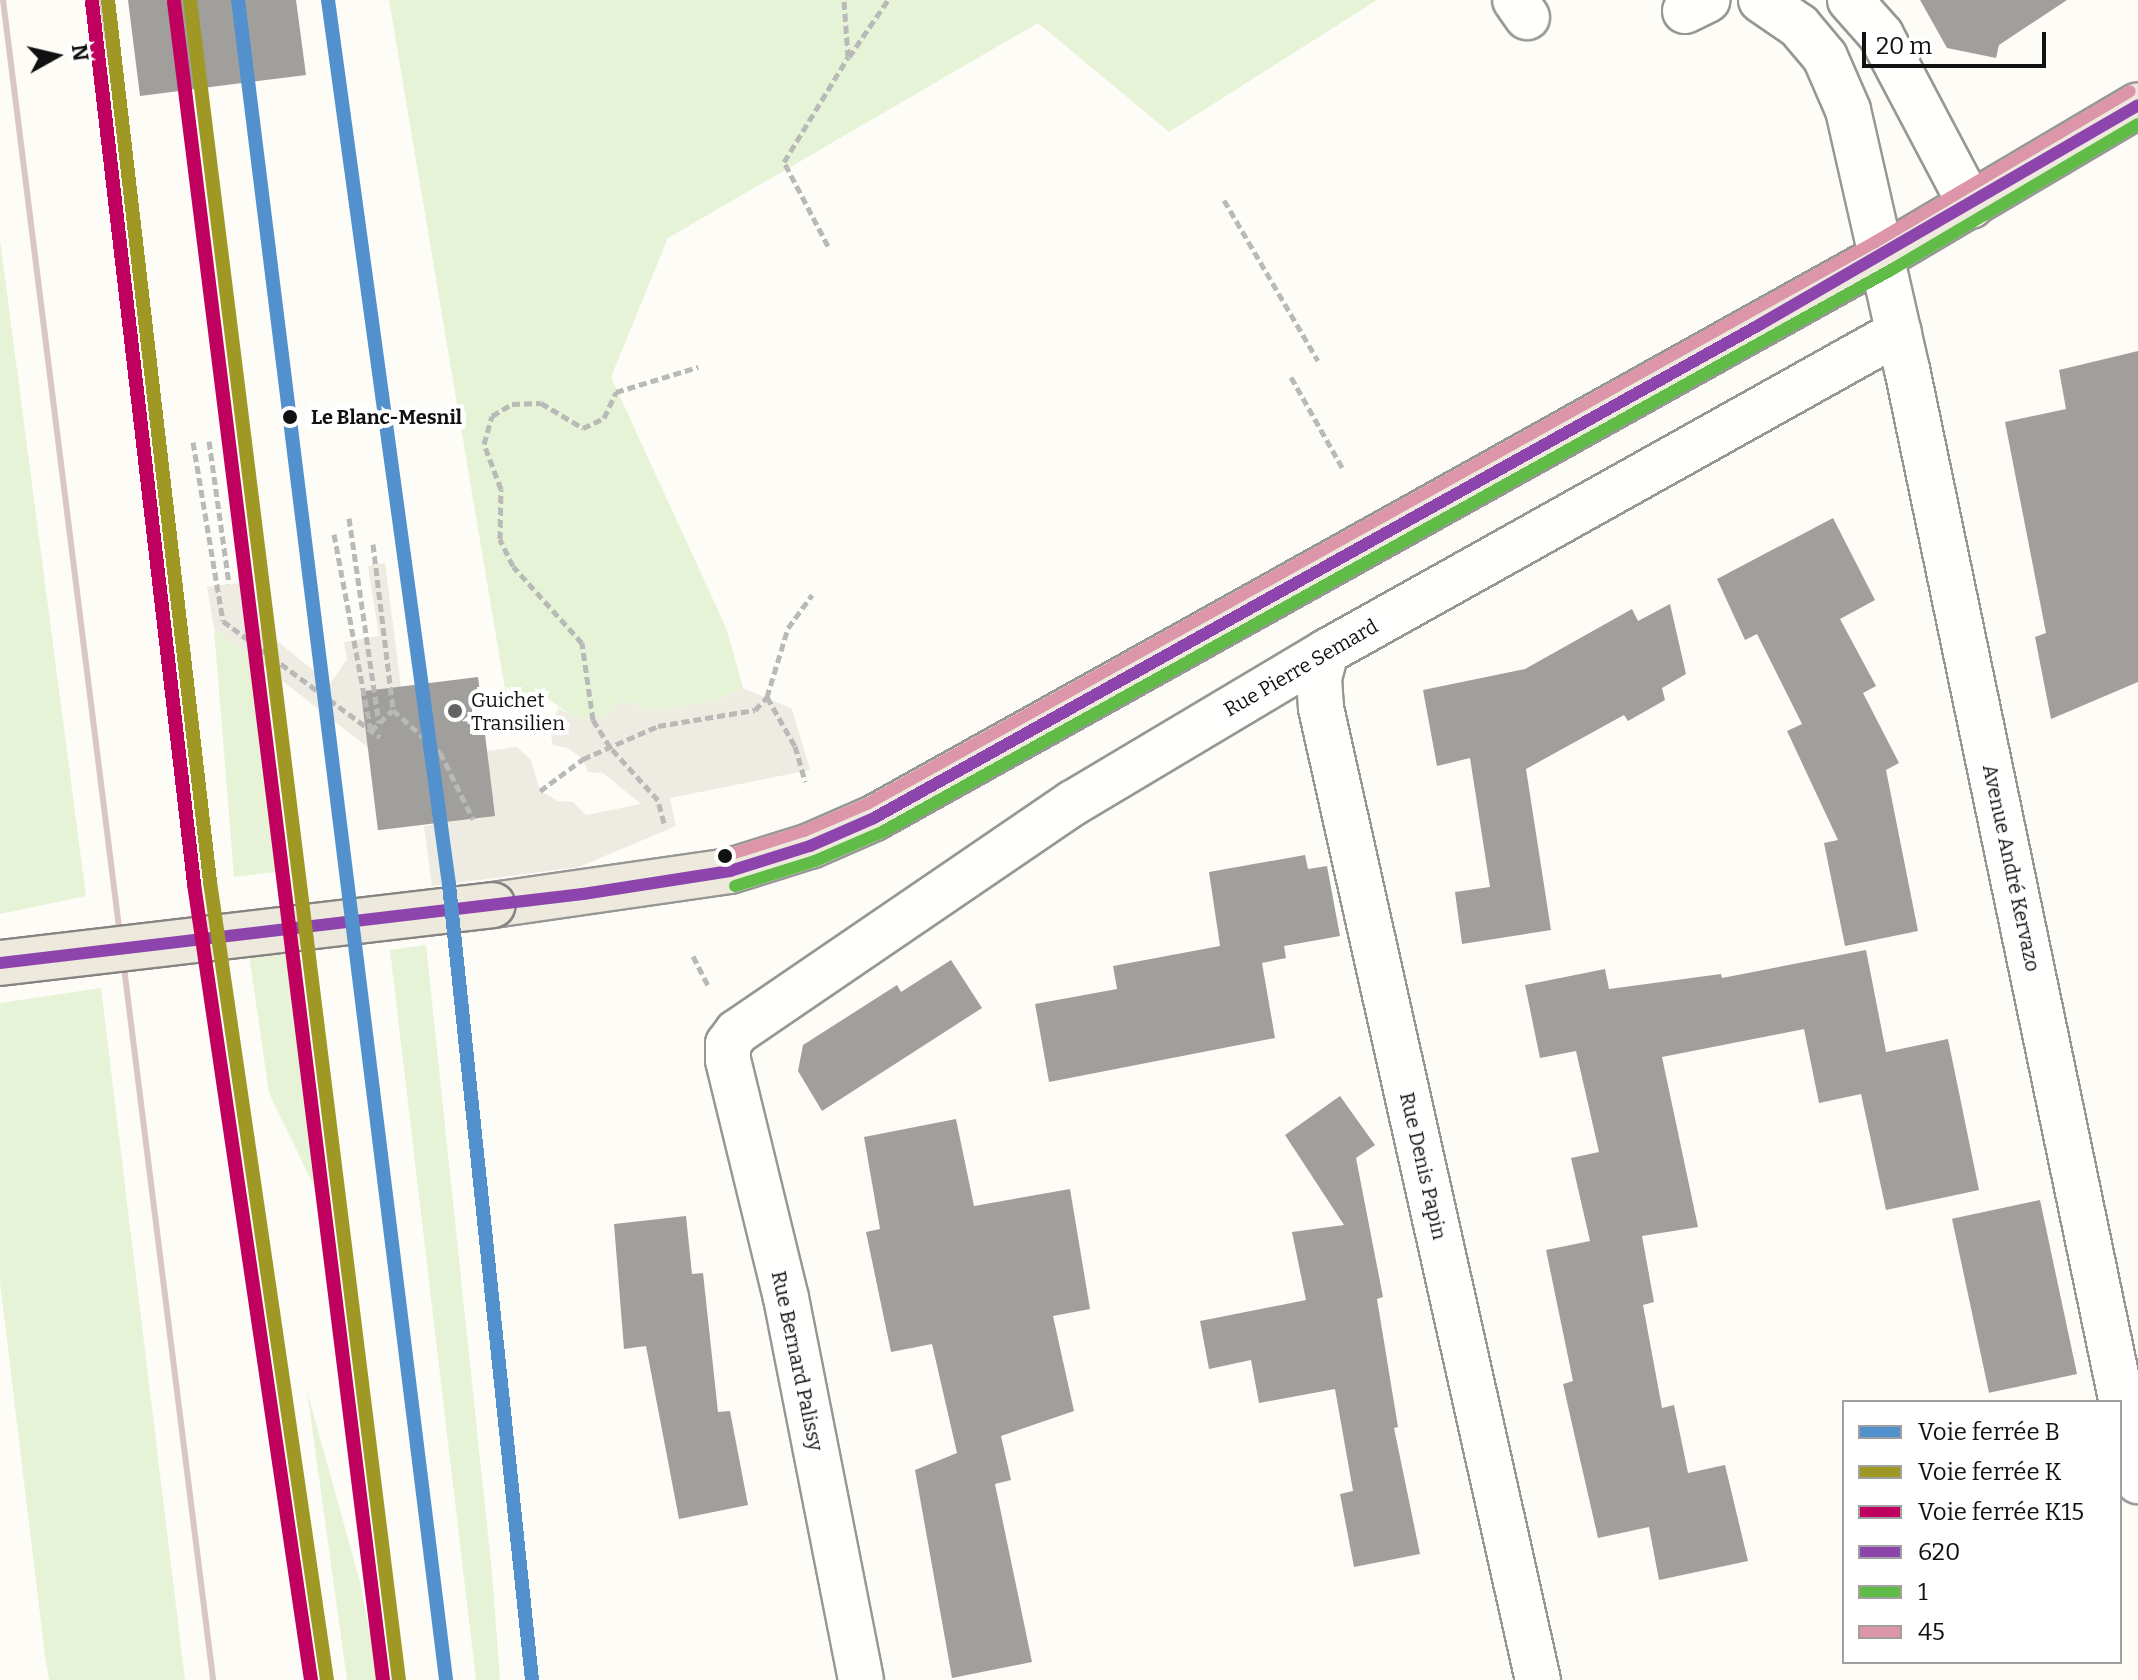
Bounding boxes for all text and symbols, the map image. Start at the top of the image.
north arrow [16,16,96,96]
scale bar [1866,16,2050,66]
text: 20 m [1876,32,1932,60]
text: N [66,42,95,63]
marker: Le Blanc-Mesnil [276,403,304,431]
place label: Le Blanc-Mesnil [311,405,462,429]
street label: Rue Pierre Semard [1220,614,1382,722]
place label: Guichet Transilien [471,688,565,735]
marker: Guichet Transilien [446,702,464,720]
street label: Avenue André Kervazo [1977,762,2045,974]
unlabelled marker [717,848,733,864]
street label: Rue Denis Papin [1394,1090,1452,1242]
street label: Rue Bernard Palissy [766,1269,828,1453]
legend [1842,1400,2122,1664]
text: Voie ferrée B [1918,1418,2060,1446]
text: Voie ferrée K [1918,1458,2061,1486]
text: Voie ferrée K15 [1918,1498,2084,1526]
text: 620 [1918,1538,1960,1566]
text: 1 [1918,1578,1928,1606]
text: 45 [1918,1618,1945,1646]

